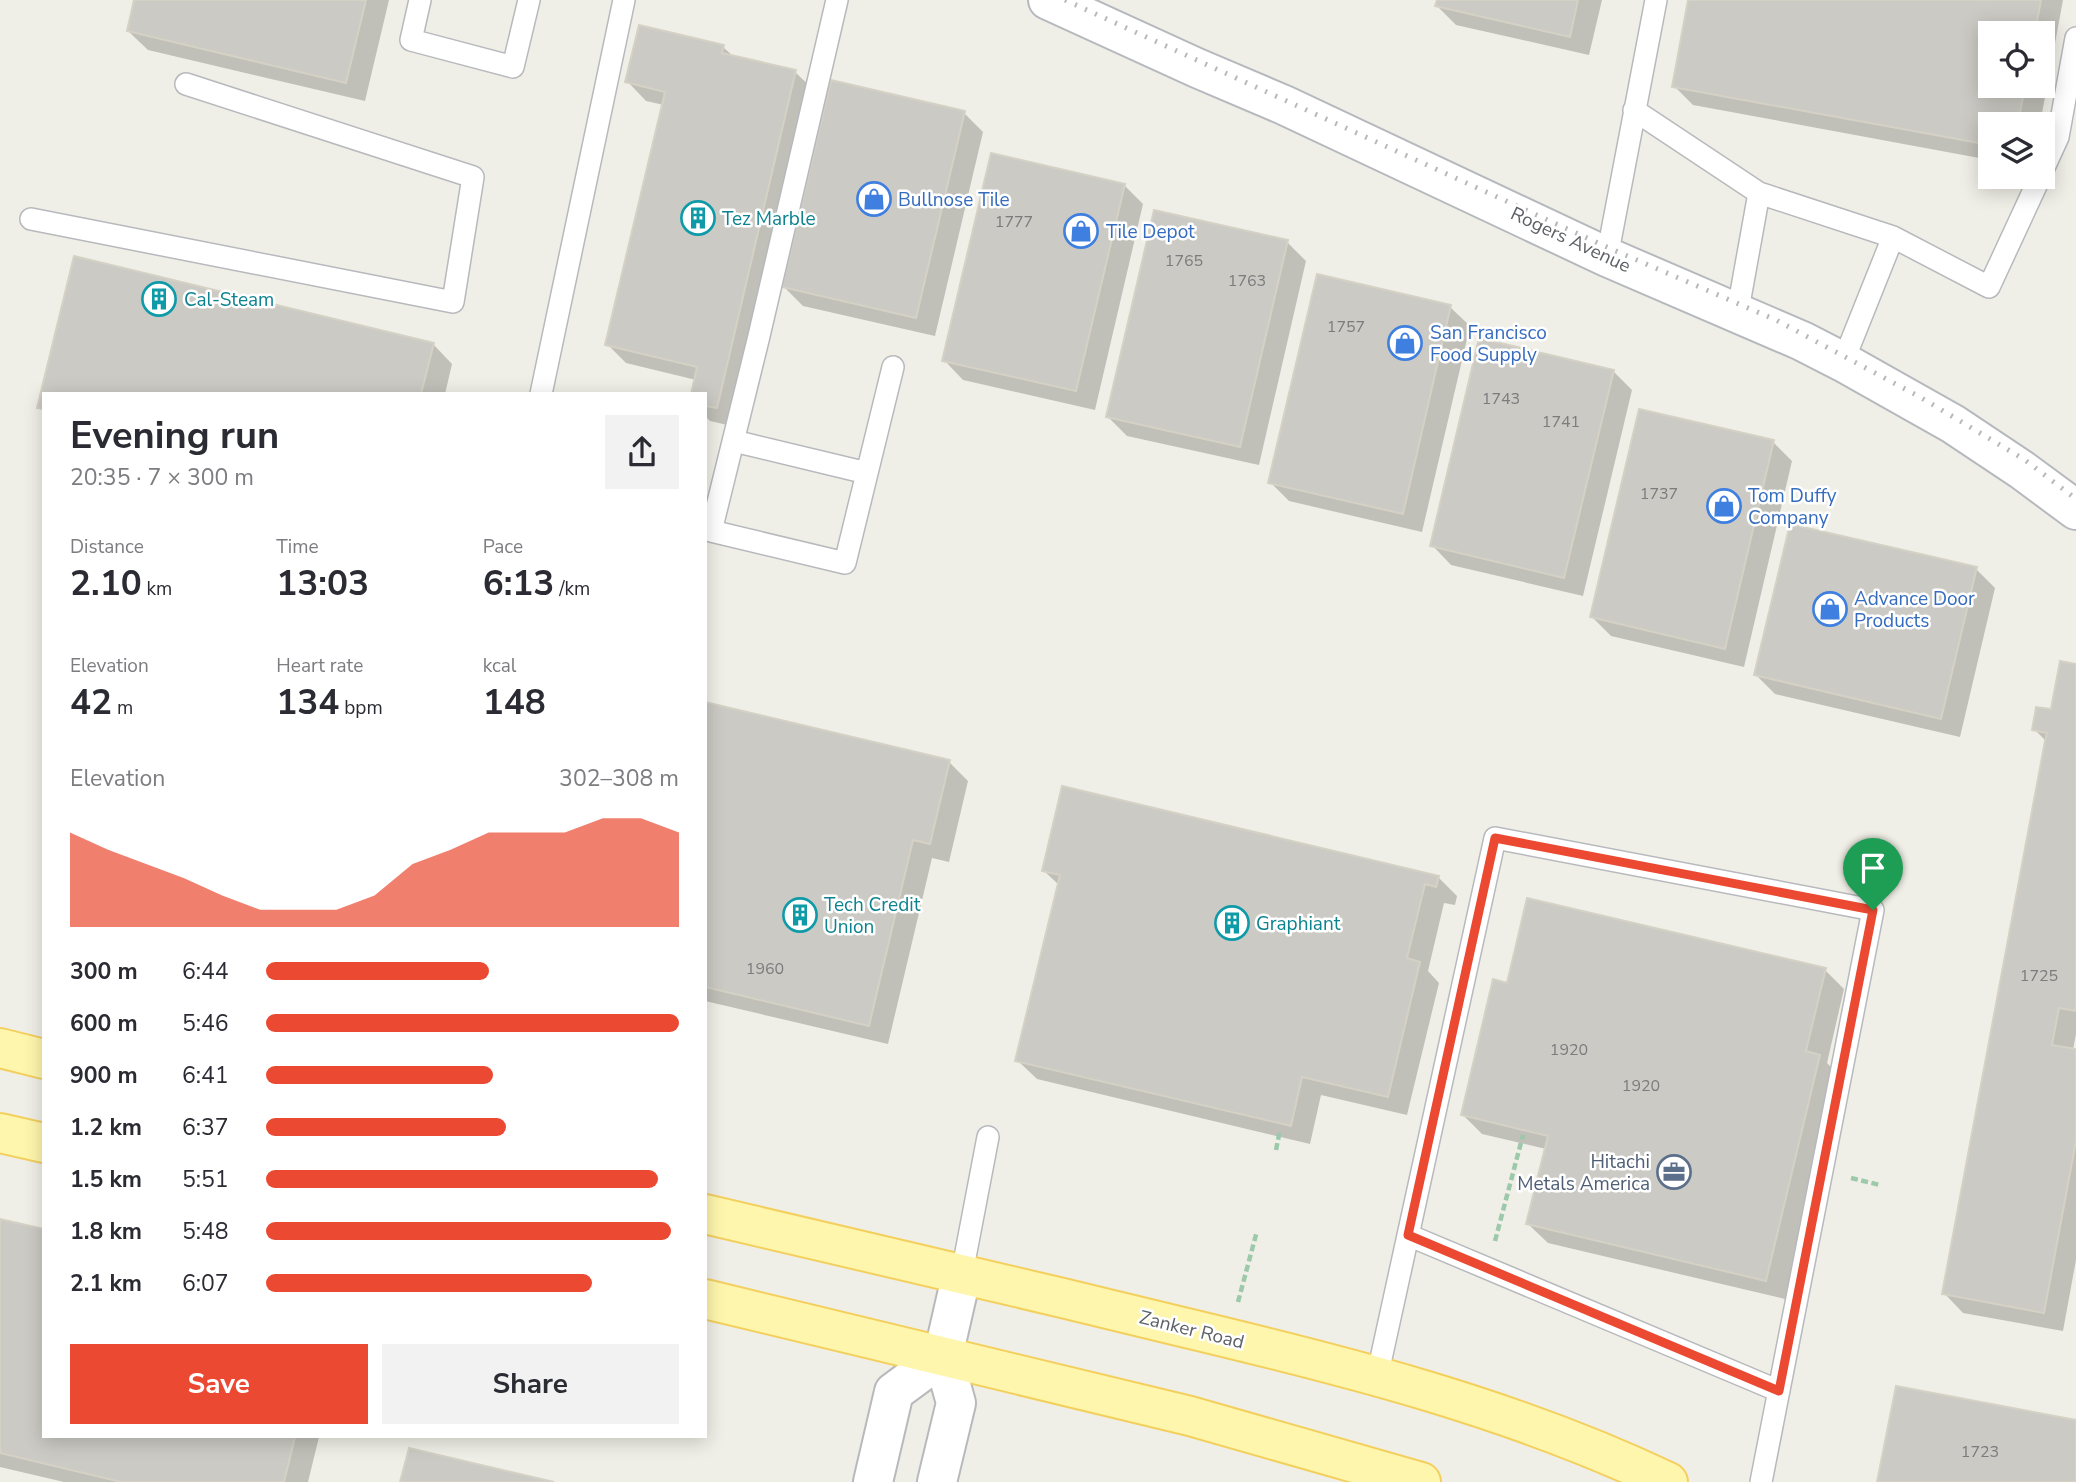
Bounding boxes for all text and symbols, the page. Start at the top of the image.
map controls [1978,21,2055,189]
button: locate [1978,21,2055,98]
button: layers [1978,112,2055,189]
shop icon: Bullnose Tile [855,180,893,218]
place label: Bullnose Tile [898,187,1010,213]
building icon: Tez Marble [679,199,717,237]
street label: Rogers Avenue [1506,201,1635,279]
place label: Tez Marble [722,206,816,232]
house number: 1777 [995,211,1033,233]
shop icon: Tile Depot [1062,212,1100,250]
place label: Tile Depot [1106,219,1195,245]
house number: 1765 [1165,250,1203,272]
house number: 1763 [1228,270,1266,292]
building icon: Cal-Steam [140,280,178,318]
place label: Cal-Steam [184,287,274,313]
house number: 1757 [1327,316,1365,338]
place label: San Francisco Food Supply [1430,320,1547,368]
shop icon: San Francisco Food Supply [1386,324,1424,362]
house number: 1743 [1482,388,1520,410]
text: Evening run [70,410,279,461]
house number: 1741 [1542,411,1580,433]
button: share [605,415,679,489]
text: 20:35 · 7 × 300 m [70,462,254,493]
house number: 1737 [1640,483,1678,505]
place label: Tom Duffy Company [1748,483,1837,531]
shop icon: Tom Duffy Company [1705,487,1743,525]
text: Distance [70,534,144,560]
text: Time [276,534,319,560]
text: Pace [483,534,523,560]
text: 2.10 [70,560,142,607]
text: 13:03 [276,560,369,607]
text: 6:13 [483,560,554,607]
text: km [142,576,172,602]
text: /km [554,576,590,602]
place label: Advance Door Products [1854,586,1975,634]
shop icon: Advance Door Products [1811,590,1849,628]
text: Elevation [70,653,149,679]
text: Heart rate [276,653,363,679]
text: kcal [483,653,516,679]
text: 42 [70,679,112,726]
text: 134 [276,679,339,726]
text: 148 [483,679,546,726]
text: m [112,695,133,721]
text: bpm [339,695,383,721]
text: Elevation [70,763,165,794]
text: 302–308 m [559,763,679,794]
pin [1843,838,1903,910]
icon: arrive [1854,849,1892,887]
place label: Tech Credit Union [824,892,921,940]
building icon: Tech Credit Union [781,896,819,934]
building icon: Graphiant [1213,904,1251,942]
place label: Graphiant [1256,911,1341,937]
text: 300 m [70,956,138,987]
text: 6:44 [182,956,229,987]
house number: 1960 [746,958,784,980]
house number: 1725 [2020,965,2058,987]
text: 600 m [70,1008,138,1039]
text: 5:46 [182,1008,229,1039]
house number: 1920 [1550,1039,1588,1061]
text: 900 m [70,1060,138,1091]
text: 6:41 [182,1060,229,1091]
house number: 1920 [1622,1075,1660,1097]
text: 1.2 km [70,1112,142,1143]
text: 6:37 [182,1112,229,1143]
place label: Hitachi Metals America [1517,1149,1650,1197]
office icon: Hitachi Metals America [1655,1153,1693,1191]
text: 1.5 km [70,1164,142,1195]
text: 5:51 [182,1164,229,1195]
text: 1.8 km [70,1216,142,1247]
text: 5:48 [182,1216,229,1247]
text: 2.1 km [70,1268,142,1299]
text: 6:07 [182,1268,229,1299]
street label: Zanker Road [1137,1304,1247,1356]
button: Save [70,1344,368,1424]
button: Share [382,1344,679,1424]
house number: 1723 [1961,1441,1999,1463]

